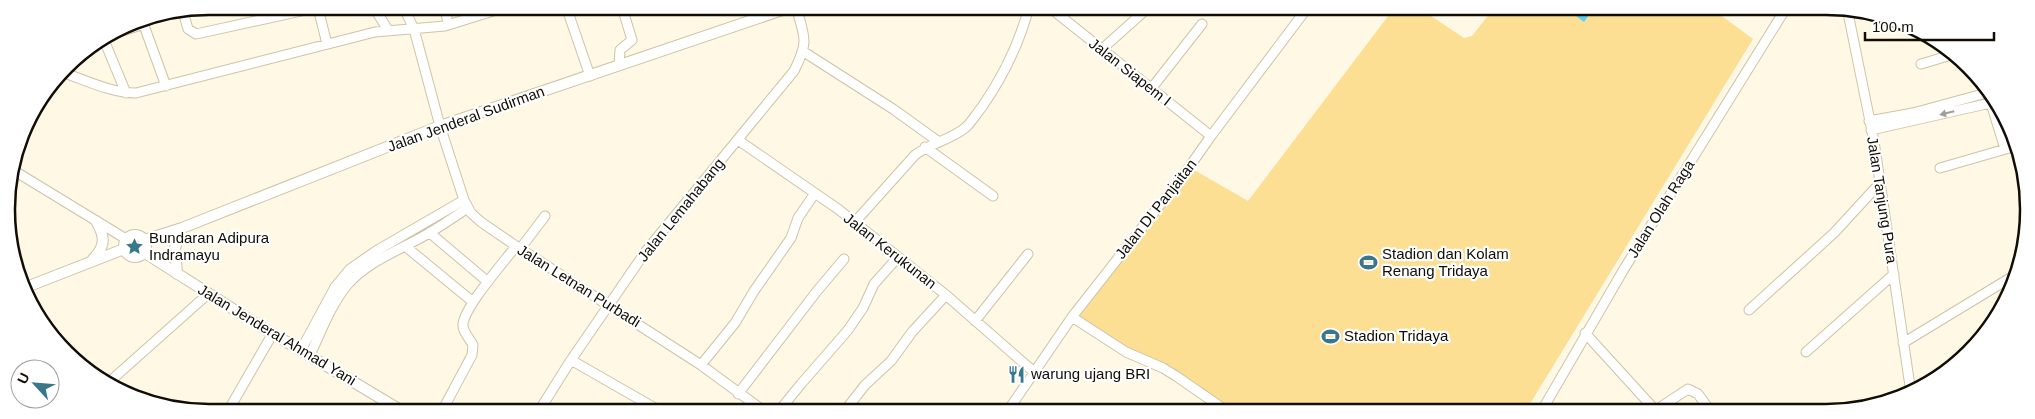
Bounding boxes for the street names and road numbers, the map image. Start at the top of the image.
street label: Jalan Siapem I [1086,34,1175,109]
street label: Jalan Jenderal Sudirman [385,82,547,155]
street label: Jalan Tanjung Pura [1864,135,1901,265]
street label: Jalan Lemahabang [634,155,727,265]
street label: Jalan DI Panjaitan [1111,155,1200,262]
street label: Jalan Olah Raga [1624,156,1698,261]
street label: Jalan Kerukunan [841,209,940,292]
street label: Jalan Letnan Purbadi [515,241,644,330]
street label: Jalan Jenderal Ahmad Yani [195,281,359,389]

